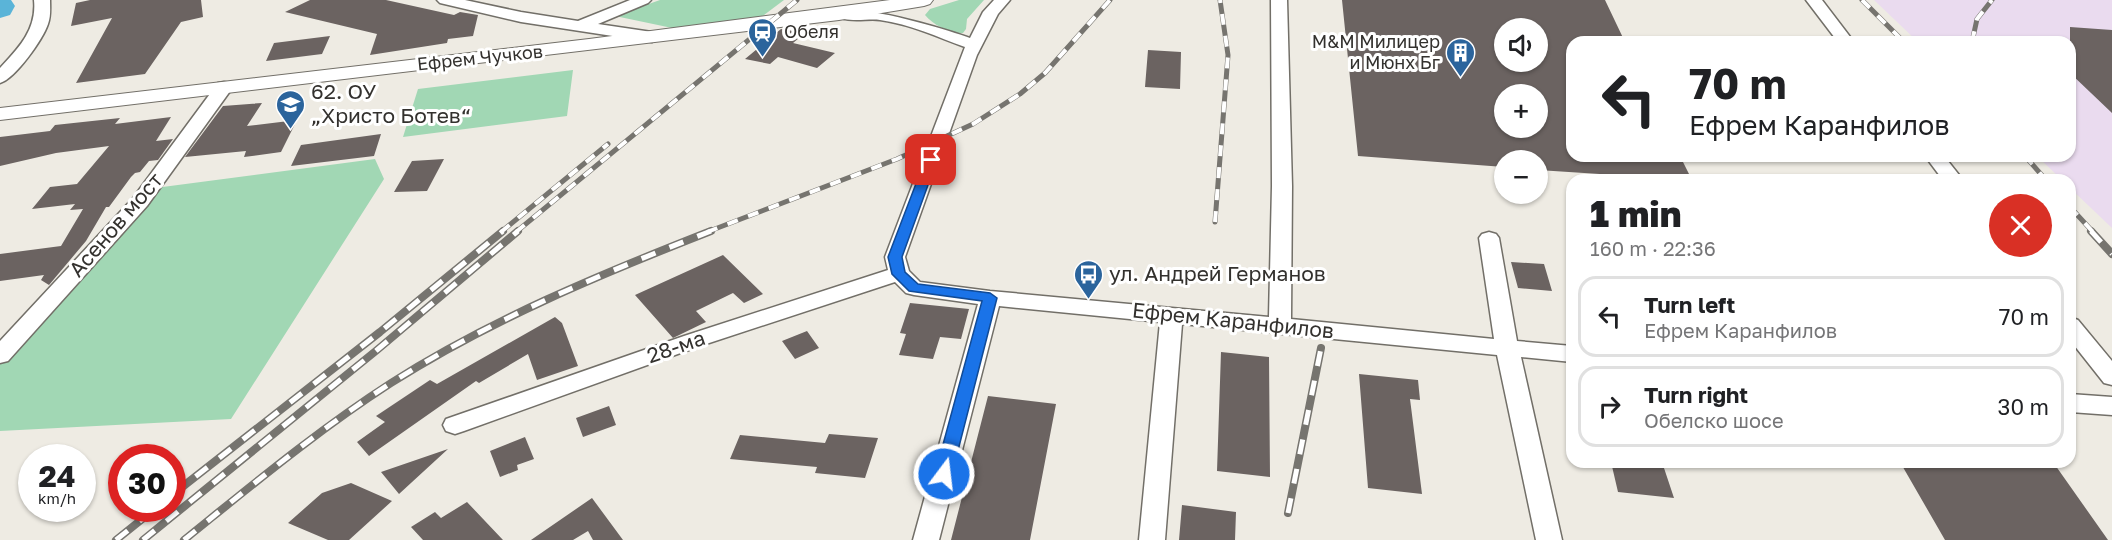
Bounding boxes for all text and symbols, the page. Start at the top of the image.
station icon: Обеля [747,16,779,58]
map controls [1494,18,1548,204]
button: sound [1494,18,1548,72]
place label: Обеля [784,20,839,42]
place label: М&M Mилицер и Мюнх Бг [1312,30,1440,73]
building icon: М&M Mилицер и Мюнх Бг [1445,36,1477,78]
street label: Ефрем Чучков [416,39,544,75]
text: 70 m [1689,58,1786,108]
icon: left [1590,60,1668,138]
place label: 62. ОУ „Христо Ботев“ [311,78,471,128]
button: + [1494,84,1548,138]
school or university icon: 62. ОУ „Христо Ботев“ [274,88,306,130]
text: Ефрем Каранфилов [1689,109,1950,141]
pin [905,134,956,185]
icon: arrive [914,143,947,176]
button: − [1494,150,1548,204]
street label: Асенов мост [63,167,168,282]
text: 1 min [1590,192,1681,235]
button: close [1989,194,2052,257]
text: 160 m · 22:36 [1590,236,1716,260]
bus stop icon: ул. Андрей Германов [1072,258,1104,300]
place label: ул. Андрей Германов [1109,260,1326,286]
text: Turn left [1644,291,1735,318]
street label: Ефрем Каранфилов [1131,296,1335,344]
icon: left [1593,300,1626,333]
text: 70 m [1999,303,2049,330]
text: Ефрем Каранфилов [1644,318,1837,342]
street label: 28-ма [643,324,708,368]
text: Turn right [1644,381,1748,408]
icon: right [1593,390,1626,423]
text: 30 m [1998,393,2049,420]
text: Обелско шосе [1644,408,1784,432]
position arrow [912,442,976,506]
speed limit sign: 30 [108,444,186,522]
text: 24 [38,458,76,494]
text: km/h [38,489,76,507]

